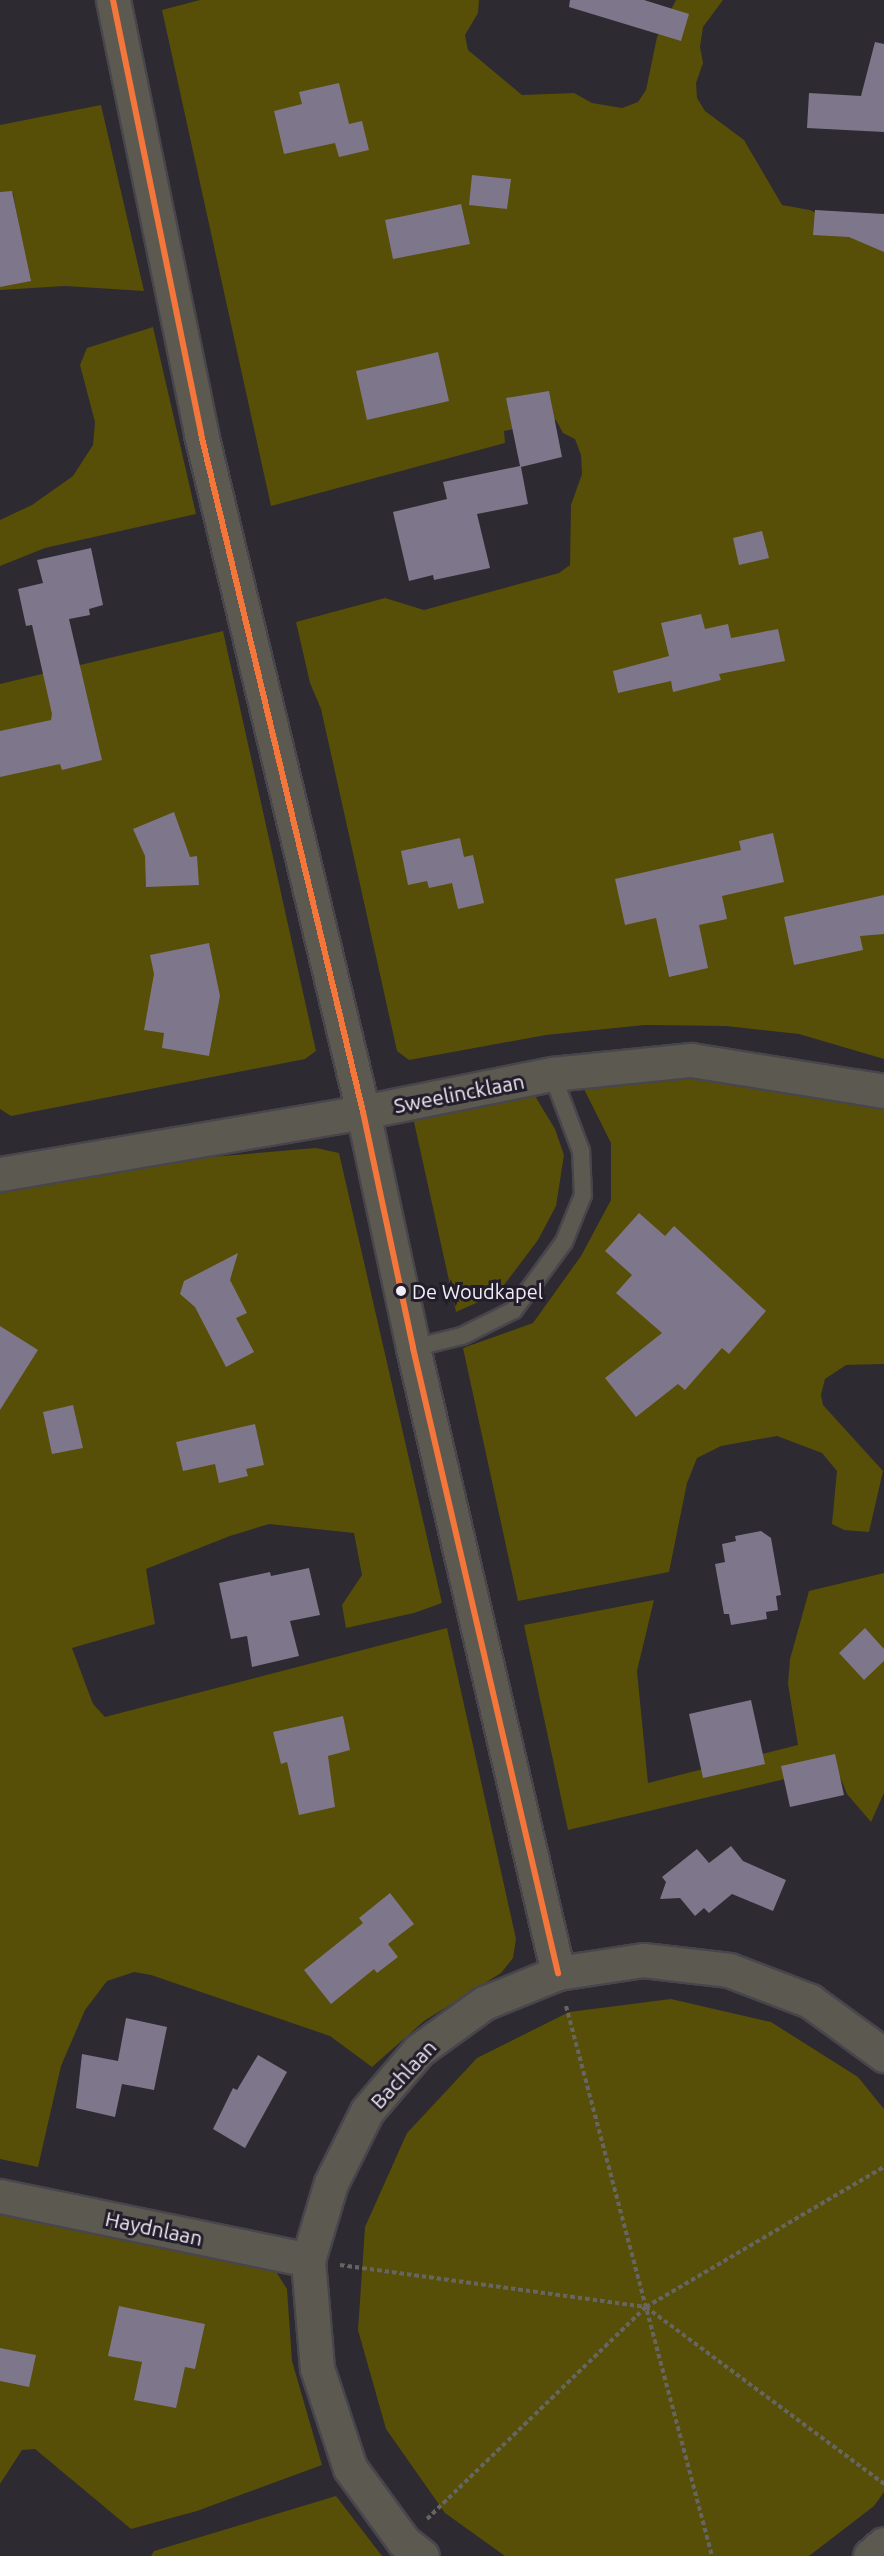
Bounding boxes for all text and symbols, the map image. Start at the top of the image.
street label: Sweelincklaan [392,1068,526,1118]
place label: De Woudkapel [412,1279,543,1303]
marker: De Woudkapel [395,1285,407,1297]
street label: Bachlaan [365,2034,441,2114]
street label: Haydnlaan [103,2205,205,2251]

